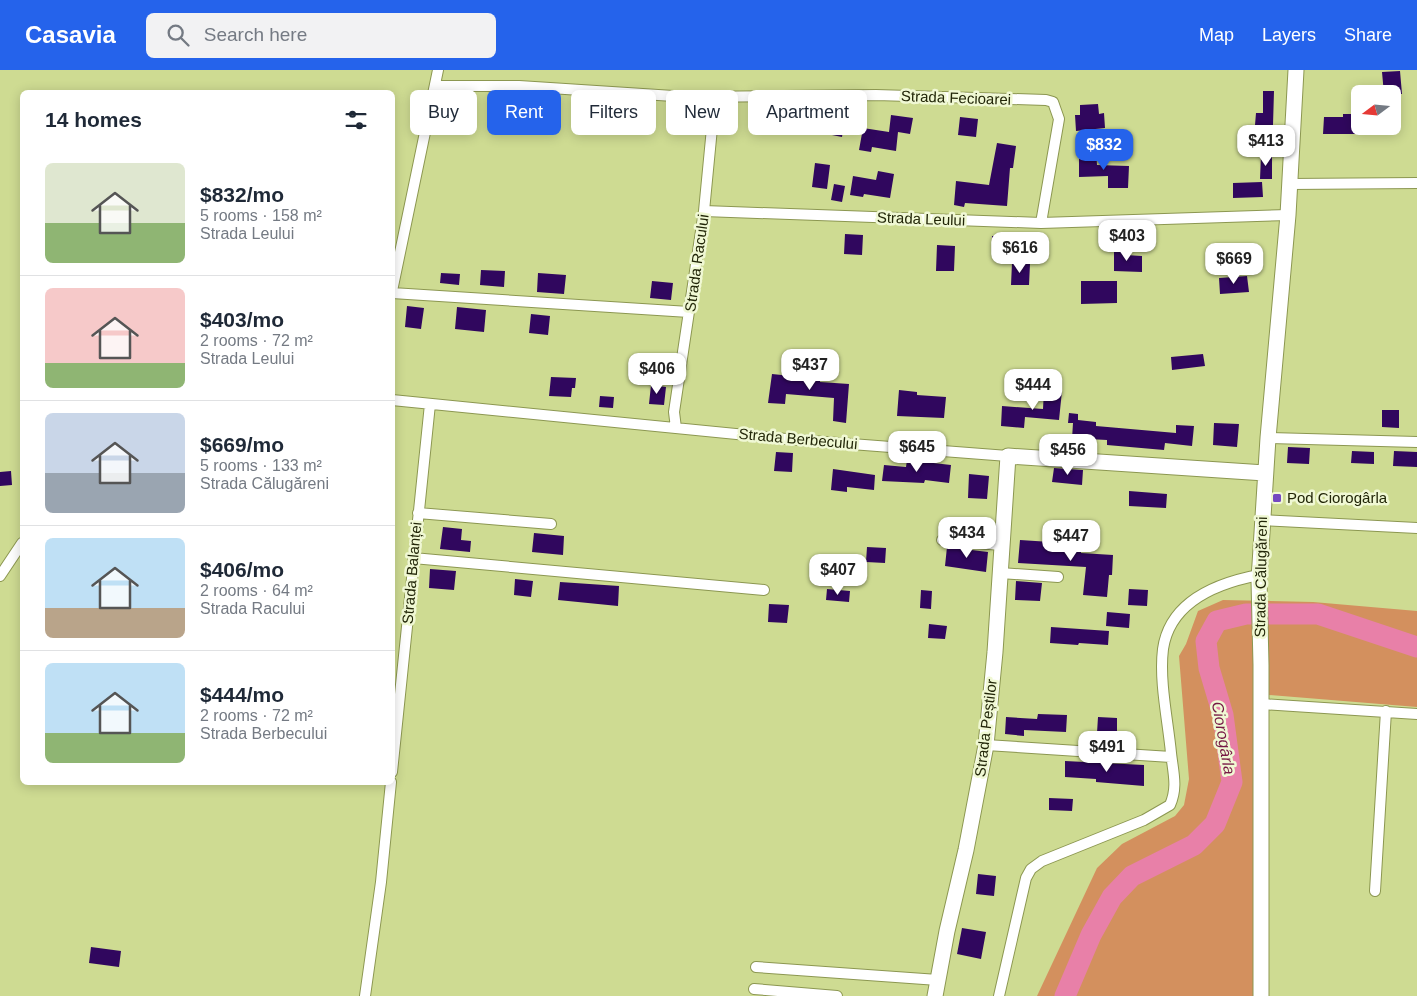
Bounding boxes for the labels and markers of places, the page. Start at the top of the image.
pin: $413 [1236,124,1296,167]
pin: $832 [1074,128,1134,171]
pin: $403 [1097,220,1157,262]
pin: $616 [990,232,1050,274]
pin: $669 [1204,242,1264,285]
pin: $437 [780,348,840,391]
pin: $406 [627,352,687,395]
pin: $444 [1003,368,1063,411]
pin: $645 [887,430,947,473]
pin: $456 [1038,434,1098,476]
place label: Pod Ciorogârla [1287,489,1388,506]
marker: Pod Ciorogârla [1271,492,1283,504]
pin: $434 [937,516,997,559]
pin: $447 [1041,520,1101,562]
pin: $407 [808,554,868,596]
pin: $491 [1077,730,1137,773]

